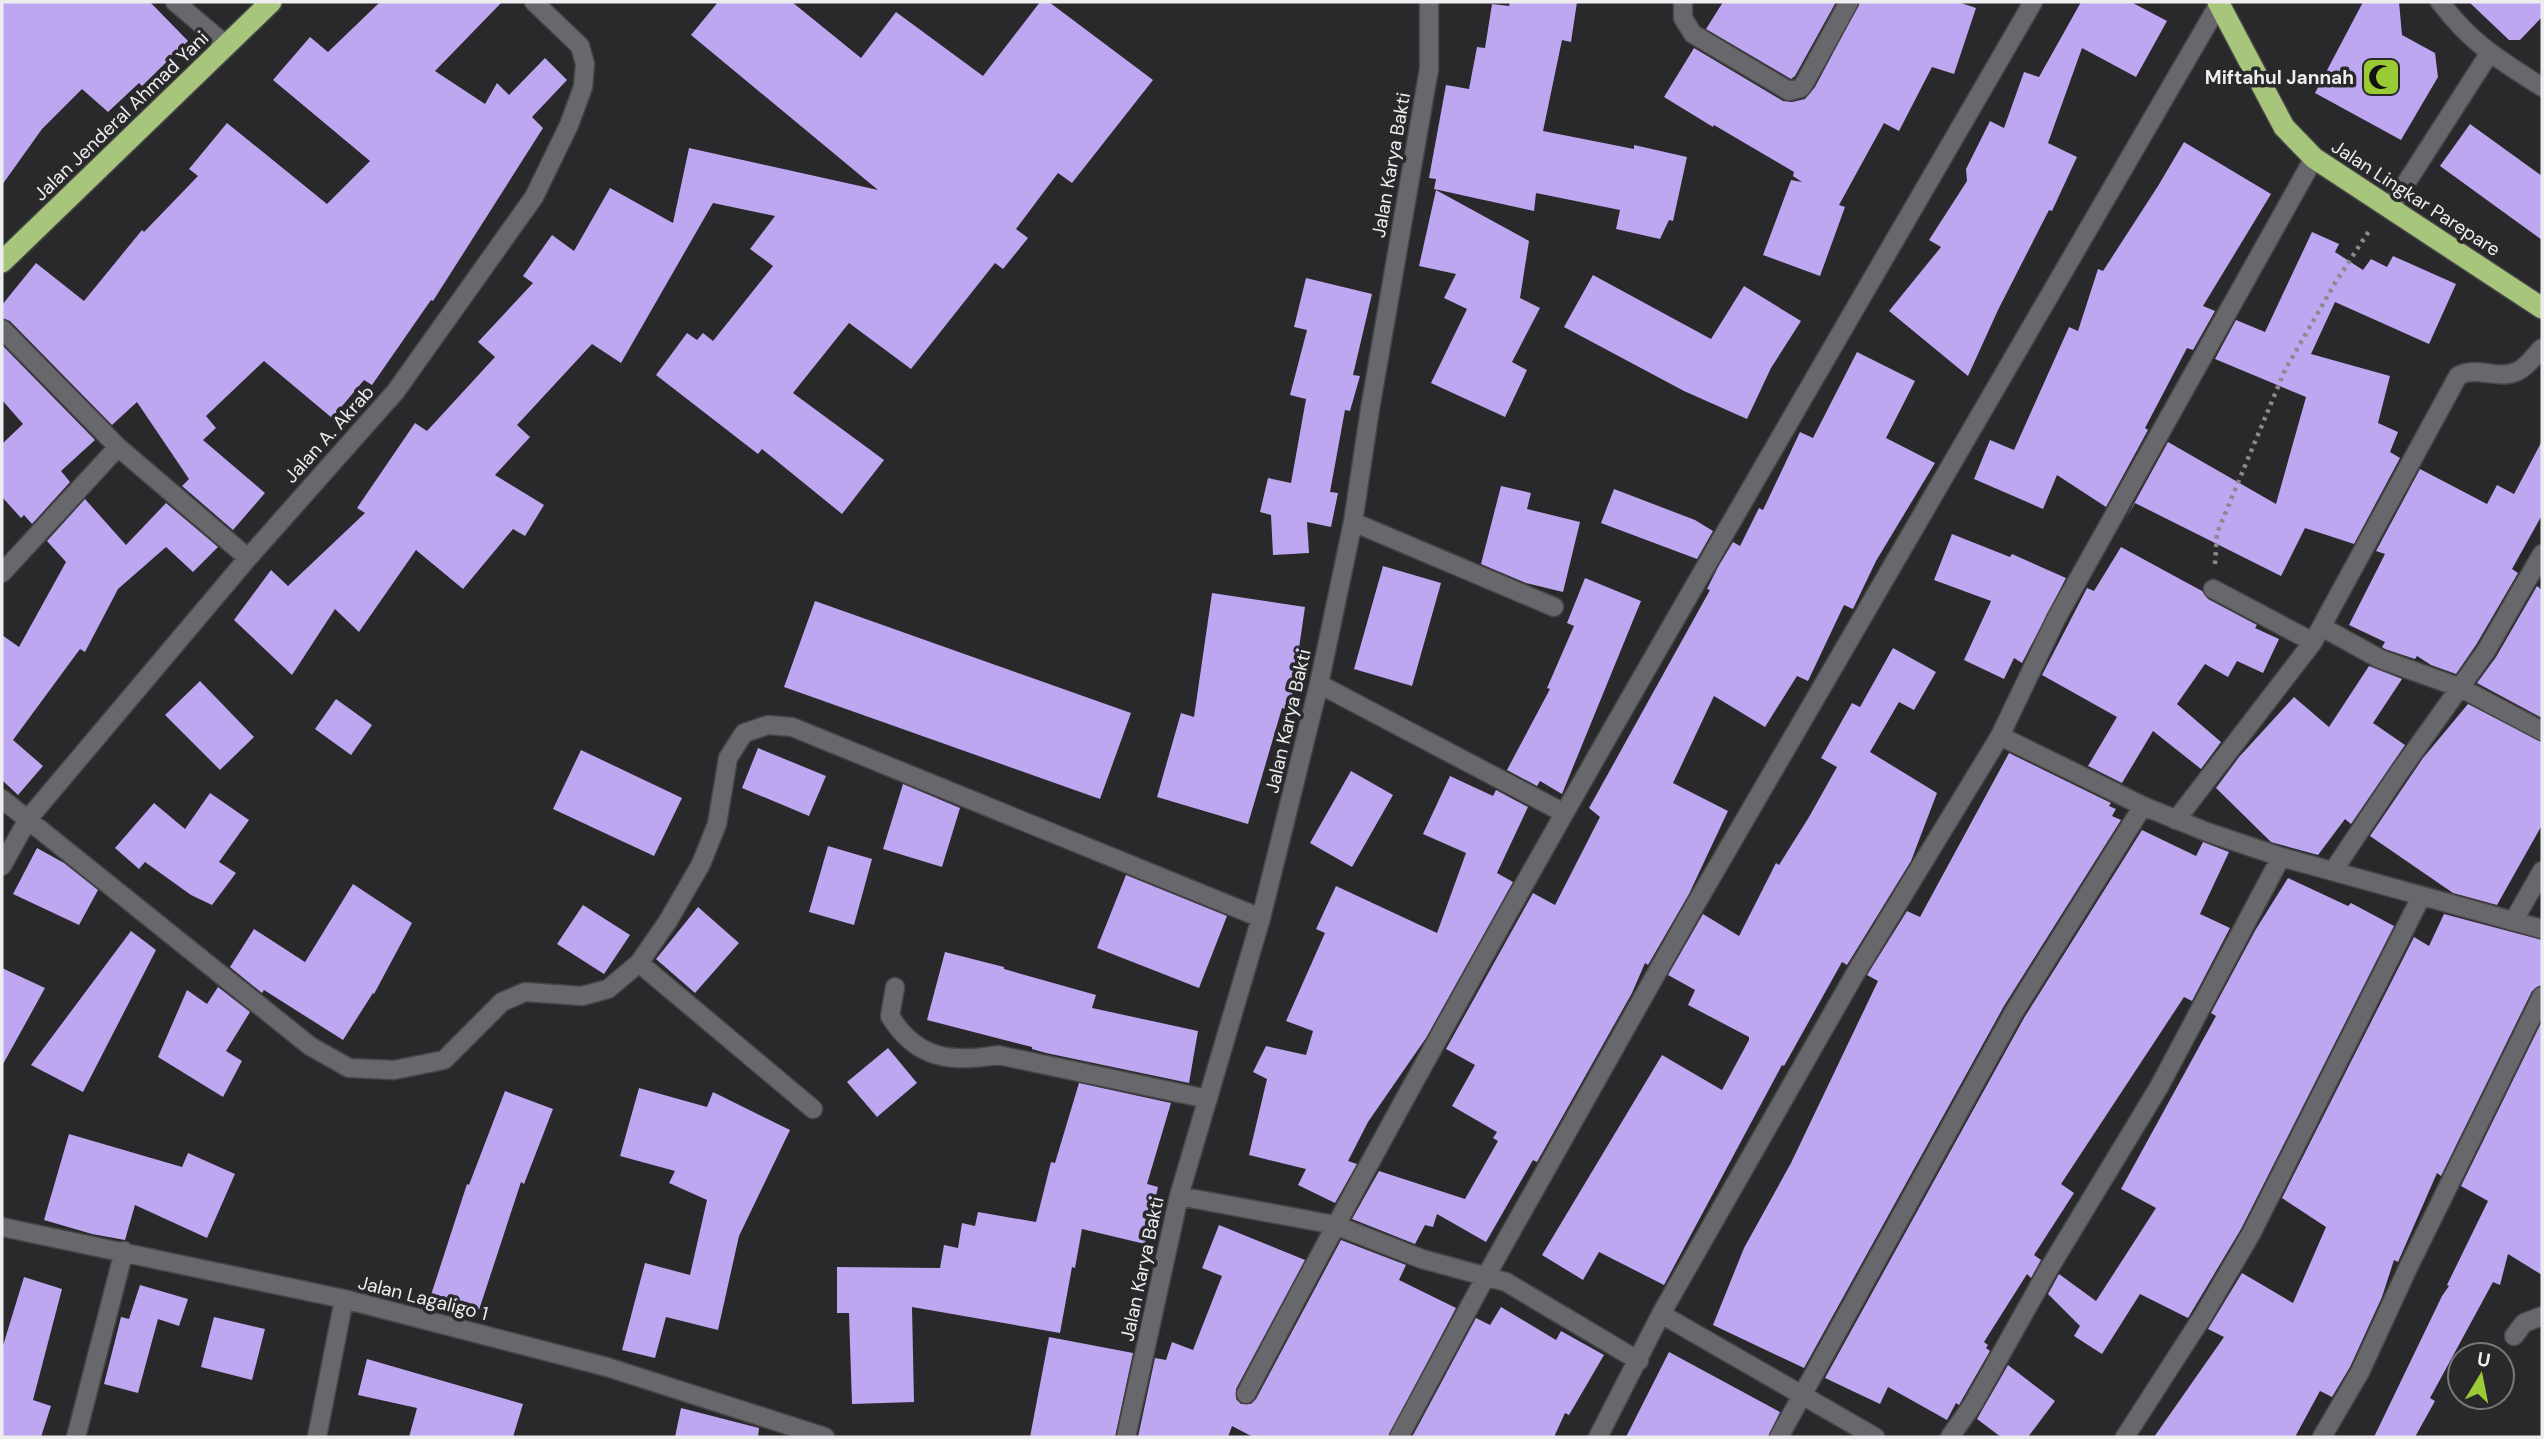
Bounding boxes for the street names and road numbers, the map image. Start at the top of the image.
street label: Jalan Jenderal Ahmad Yani [28,26,214,206]
street label: Jalan Karya Bakti [1366,90,1416,240]
street label: Jalan Lingkar Parepare [2327,134,2505,262]
street label: Jalan A. Akrab [278,380,380,488]
street label: Jalan Karya Bakti [1259,646,1317,796]
street label: Jalan Karya Bakti [1114,1194,1170,1344]
street label: Jalan Lagaligo 1 [355,1270,491,1326]

